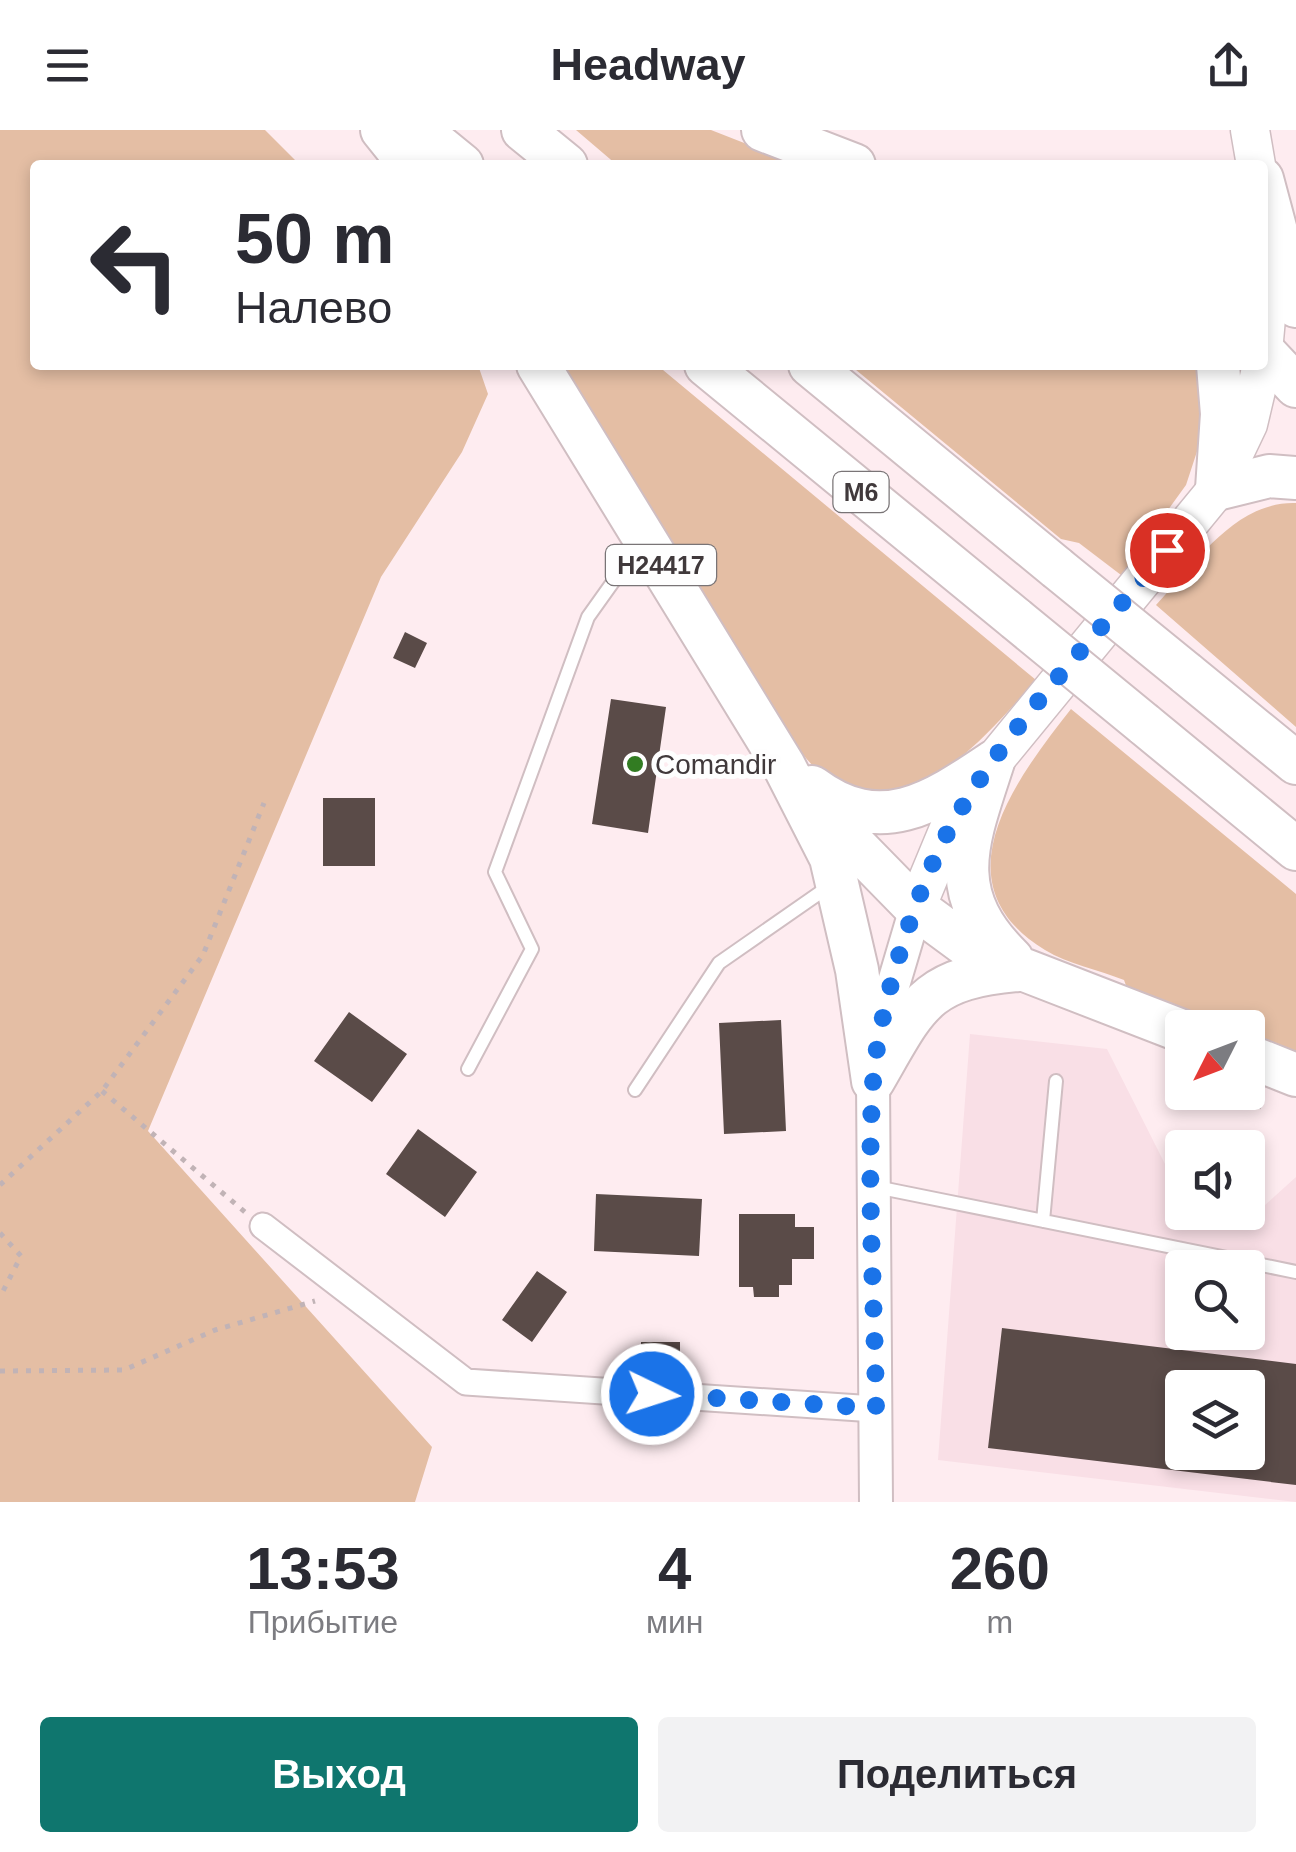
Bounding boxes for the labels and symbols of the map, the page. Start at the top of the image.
road number: М6 [834,472,888,512]
pin [1125,508,1210,593]
road number: Н24417 [606,545,716,585]
place label: Comandir [655,749,776,780]
marker: Comandir [624,753,646,775]
north arrow [1165,1010,1265,1110]
position arrow [600,1342,704,1446]

